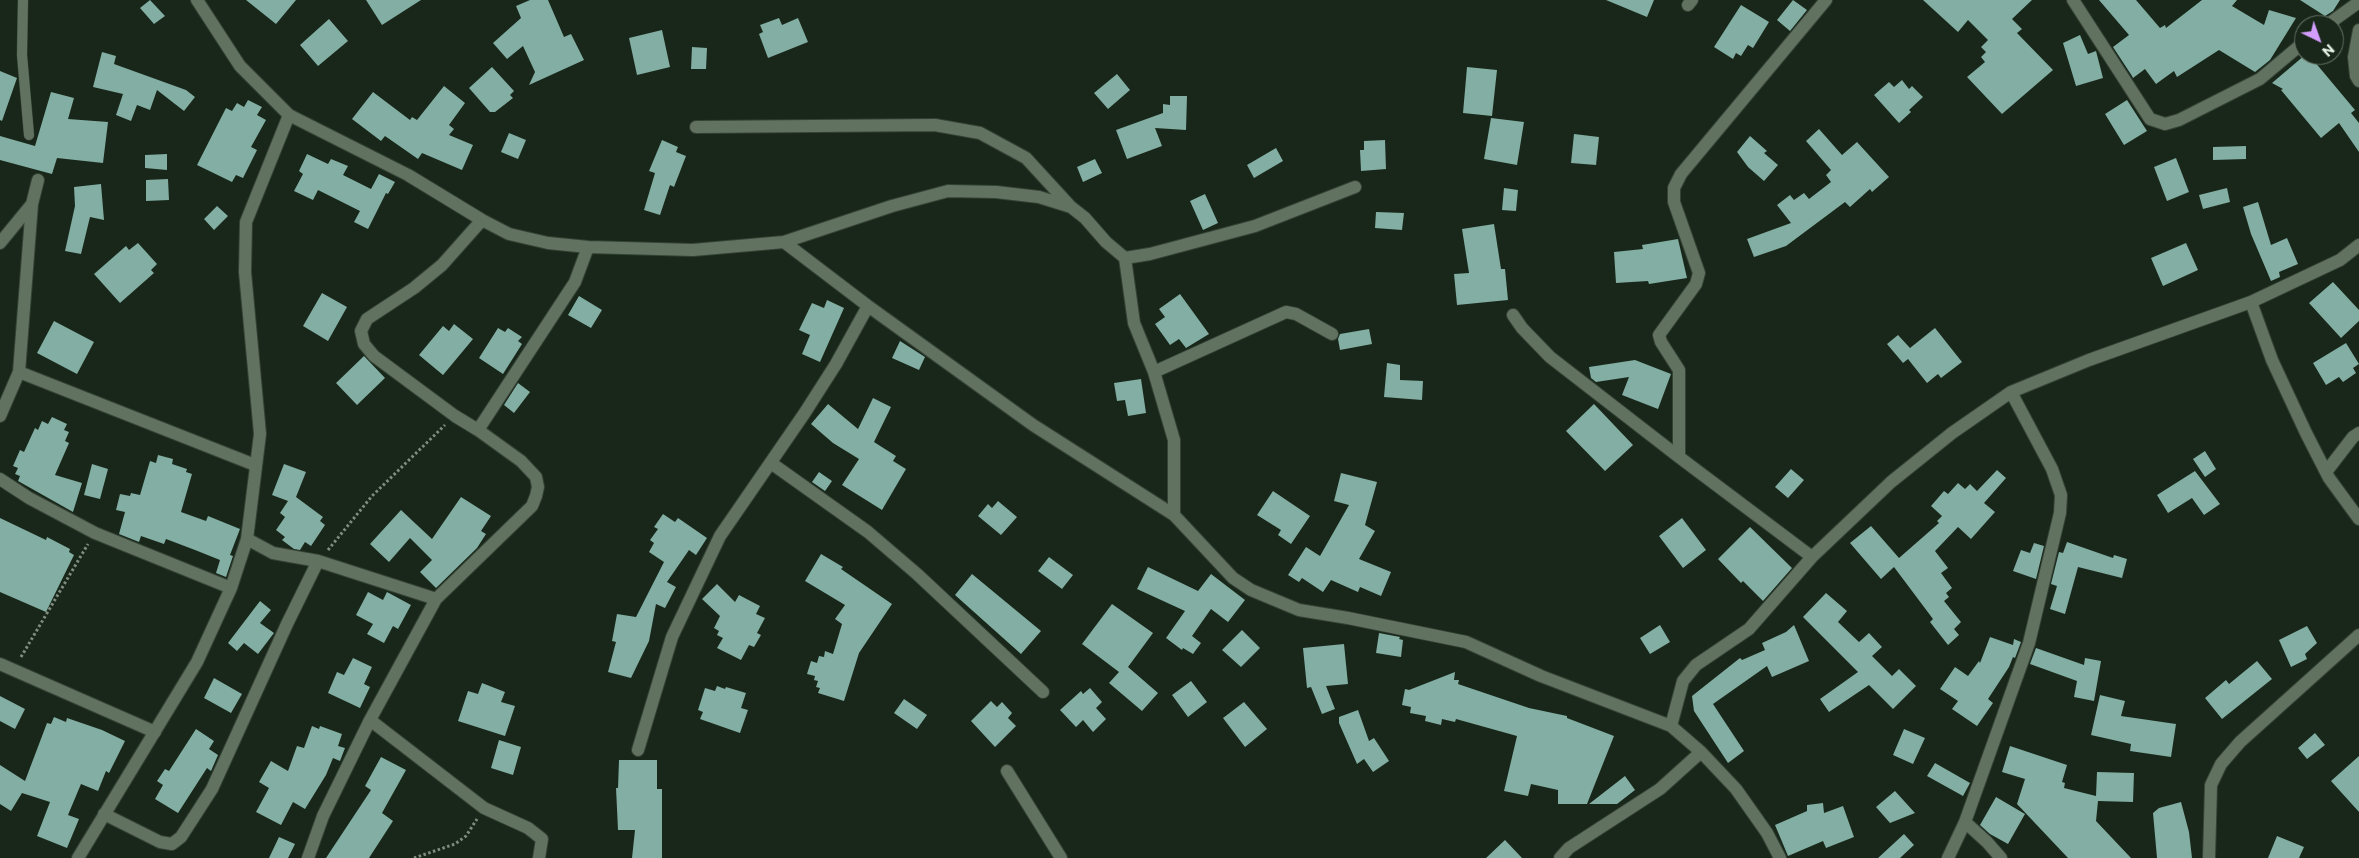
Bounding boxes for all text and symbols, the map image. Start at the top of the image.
north arrow [2294,15,2344,65]
text: N [2319,41,2338,61]

